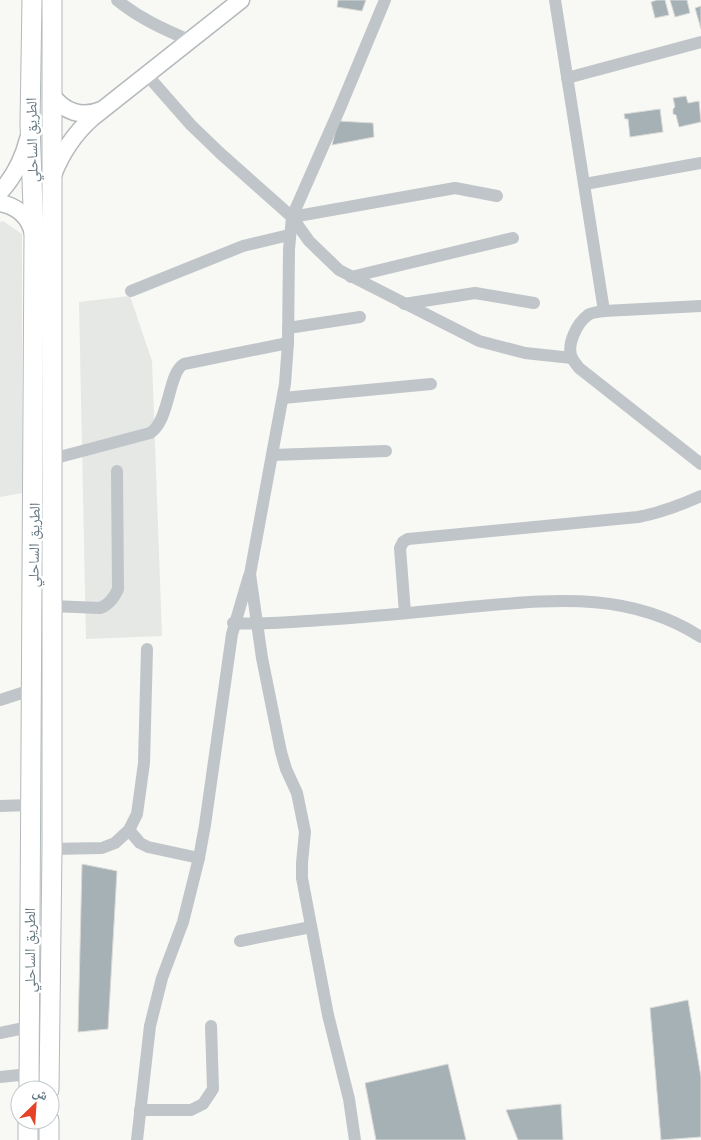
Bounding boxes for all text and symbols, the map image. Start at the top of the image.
street label: الطريق الساحلي [21,97,45,183]
street label: الطريق الساحلي [23,502,47,588]
street label: الطريق الساحلي [20,908,42,992]
north arrow [10,1080,60,1130]
text: ش [30,1082,51,1105]

